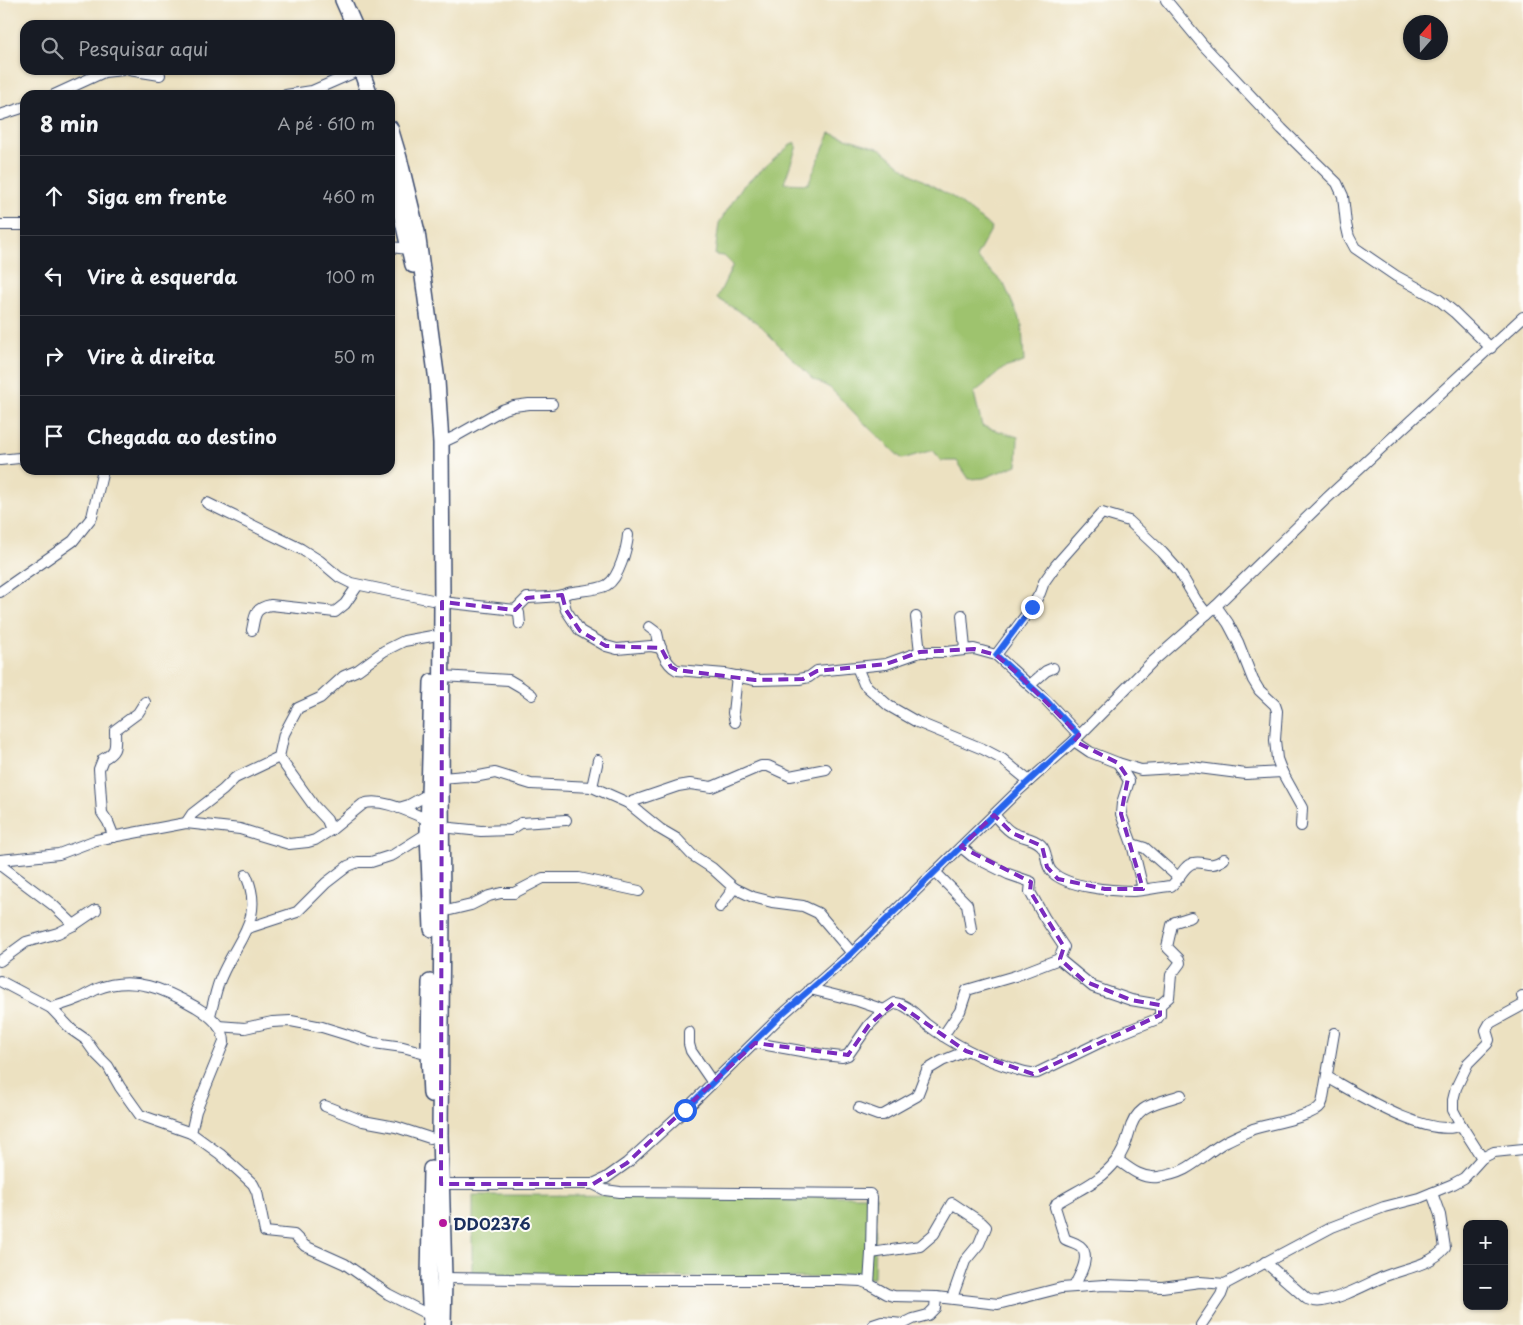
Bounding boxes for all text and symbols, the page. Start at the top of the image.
north arrow [1403,15,1448,60]
search box [20,20,395,75]
icon: search [38,34,66,62]
text: Pesquisar aqui [78,34,208,62]
text: 8 min [40,107,99,139]
text: A pé · 610 m [277,111,375,135]
icon: ahead [40,182,68,210]
text: Siga em frente [87,182,227,210]
text: 460 m [323,184,375,208]
icon: left [40,262,68,290]
text: Vire à esquerda [87,262,238,290]
text: 100 m [326,264,375,288]
icon: right [40,342,68,370]
text: Vire à direita [87,342,215,370]
text: 50 m [334,344,375,368]
icon: arrive [40,422,68,450]
text: Chegada ao destino [87,422,277,450]
route end [1021,596,1044,619]
route start [674,1099,697,1122]
place label: DD02376 [453,1211,531,1235]
marker: DD02376 [437,1217,449,1229]
map controls [1463,1220,1508,1310]
button: + [1463,1220,1508,1265]
button: − [1463,1265,1508,1310]

